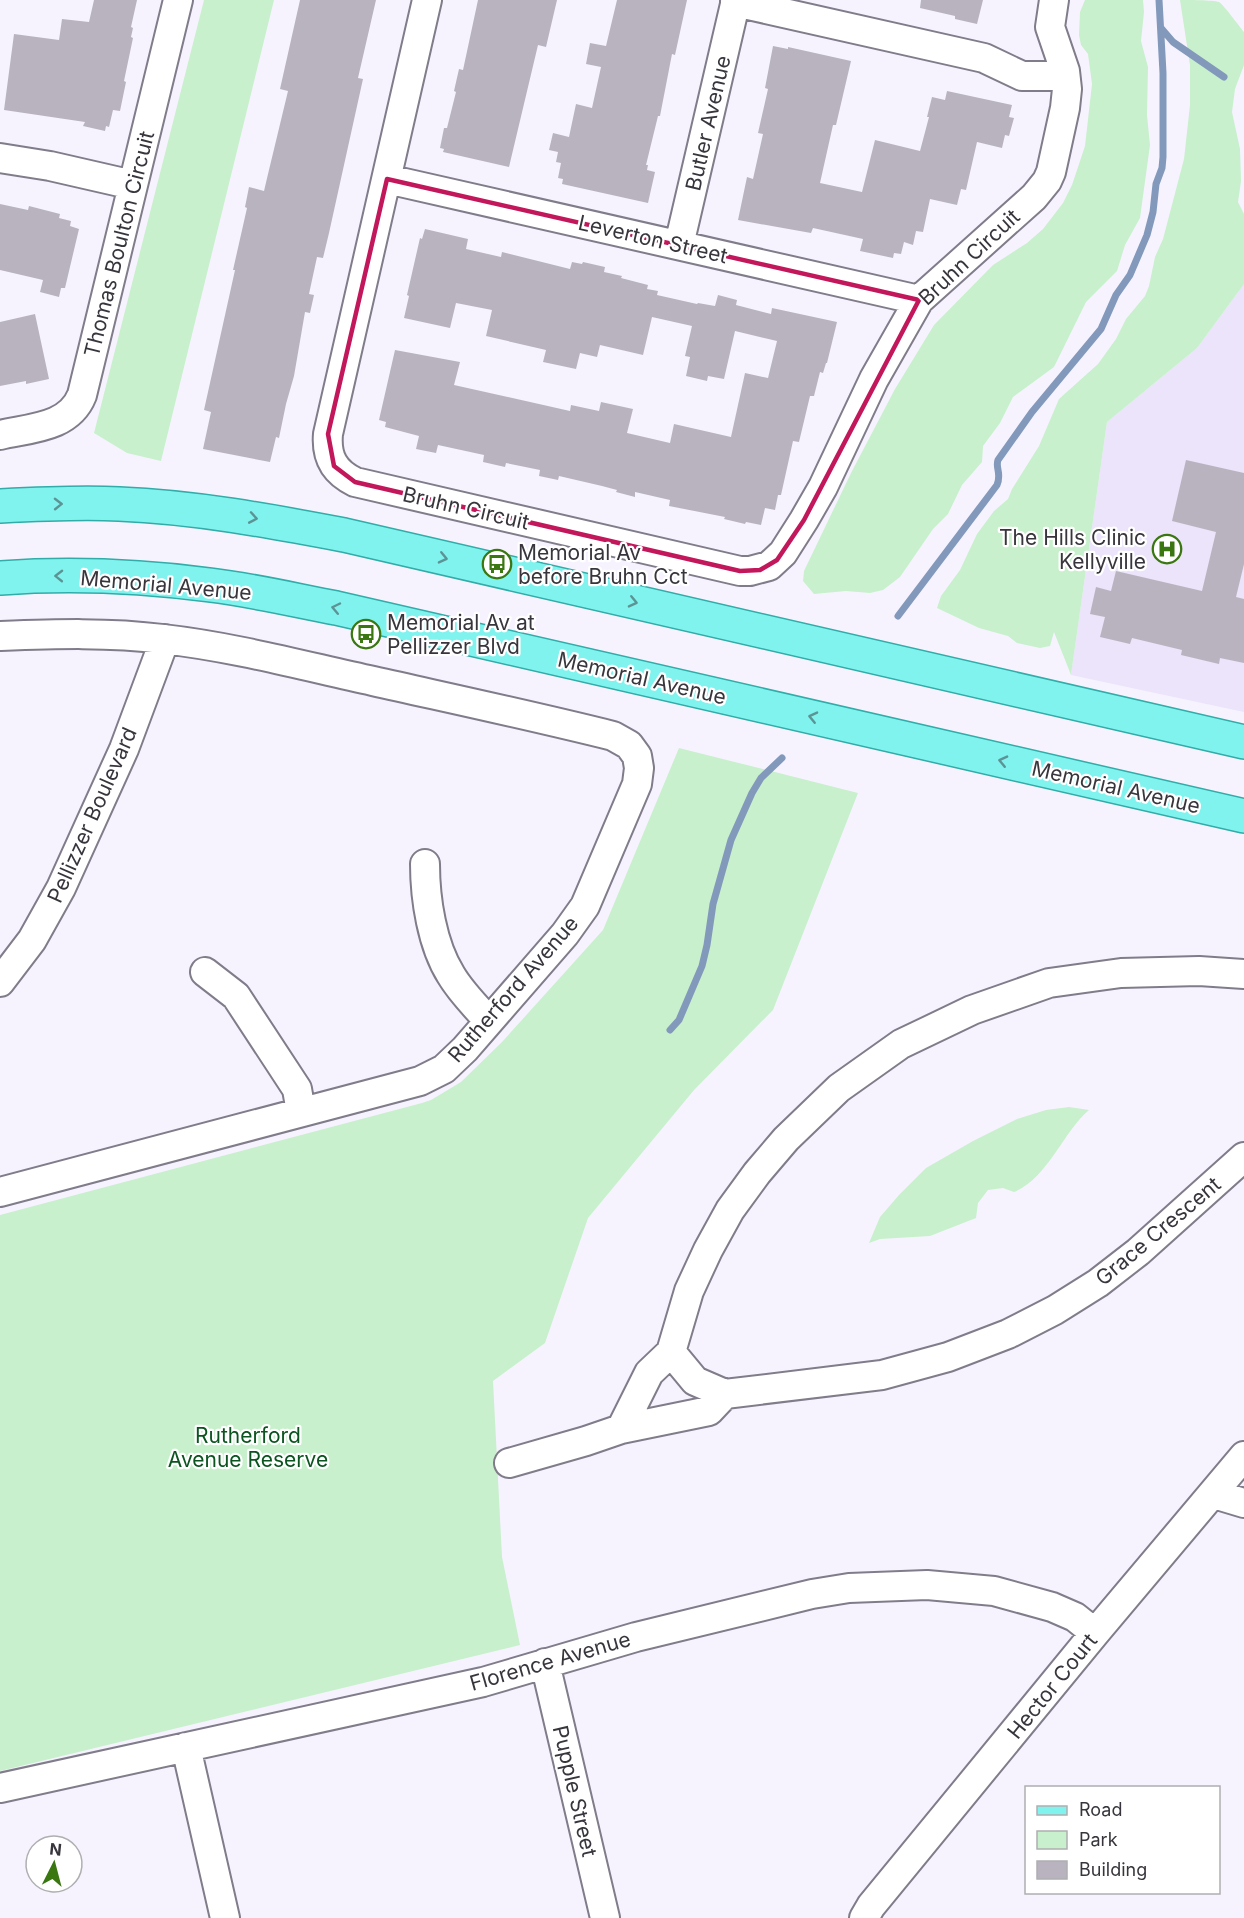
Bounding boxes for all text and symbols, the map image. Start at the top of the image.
street label: Butler Avenue [680,53,736,193]
street label: Thomas Boulton Circuit [79,128,159,359]
street label: Bruhn Circuit [913,204,1025,310]
street label: Leverton Street [576,210,730,268]
street label: Bruhn Circuit [400,481,532,535]
one-way arrow [54,497,63,510]
one-way arrow [247,511,257,524]
place label: The Hills Clinic Kellyville [999,525,1146,574]
hospital icon: The Hills Clinic Kellyville [1151,533,1183,565]
place label: Memorial Av before Bruhn Cct [518,540,688,589]
bus stop icon: Memorial Av before Bruhn Cct [481,548,513,580]
one-way arrow [438,551,448,564]
street label: Memorial Avenue [79,565,253,605]
one-way arrow [55,570,64,582]
one-way arrow [628,595,638,608]
one-way arrow [331,602,341,615]
place label: Memorial Av at Pellizzer Blvd [387,610,535,659]
bus stop icon: Memorial Av at Pellizzer Blvd [350,618,382,650]
street label: Memorial Avenue [555,646,729,710]
one-way arrow [808,712,818,725]
street label: Pellizzer Boulevard [42,723,142,907]
one-way arrow [998,755,1008,768]
street label: Memorial Avenue [1029,755,1203,819]
street label: Rutherford Avenue [443,911,583,1067]
street label: Grace Crescent [1090,1171,1226,1290]
park label: Rutherford Avenue Reserve [168,1423,328,1472]
street label: Florence Avenue [467,1626,633,1696]
street label: Hector Court [1002,1628,1102,1744]
street label: Pupple Street [548,1723,602,1859]
legend [1025,1786,1220,1894]
text: Road [1079,1799,1122,1820]
text: Park [1079,1829,1118,1850]
north arrow [24,1834,84,1894]
text: N [48,1838,63,1860]
text: Building [1079,1859,1147,1880]

